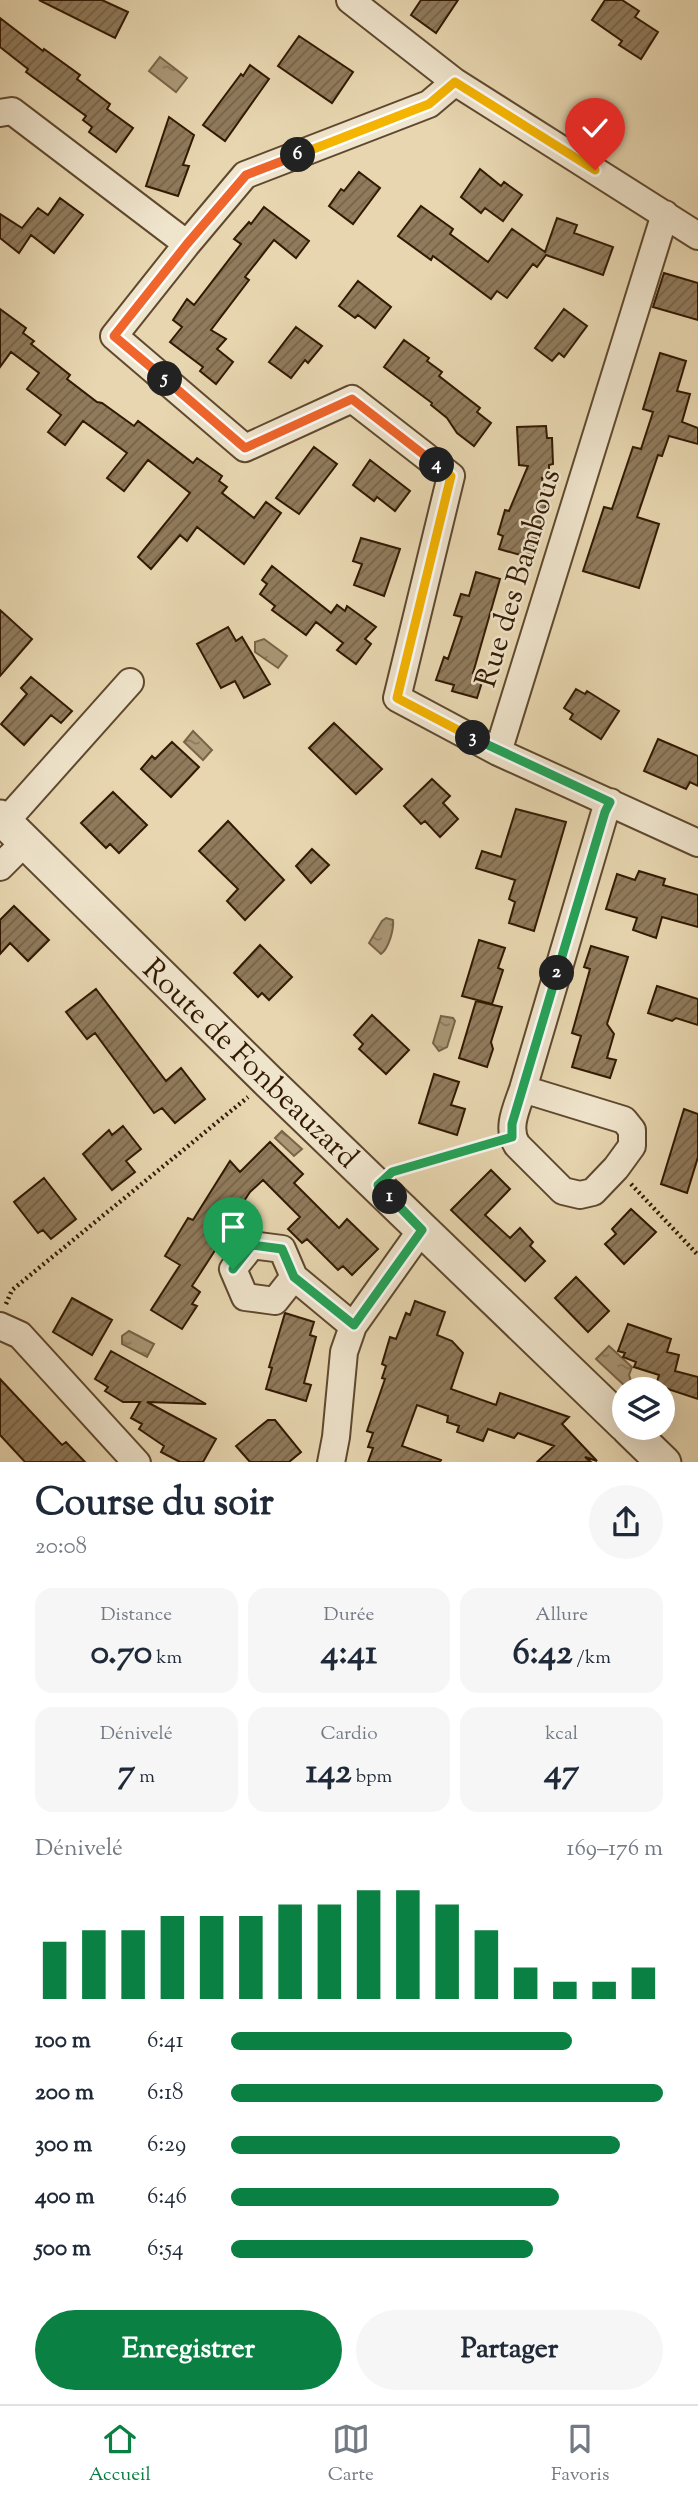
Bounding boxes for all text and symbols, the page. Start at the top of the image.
pin [565,98,625,170]
icon: check [576,109,614,147]
pin: 6 [280,138,316,172]
text: 6 [293,141,302,168]
pin: 5 [148,362,182,396]
text: 5 [161,365,168,392]
pin: 4 [420,448,454,482]
text: 4 [432,451,441,478]
street label: Rue des Bambous [466,464,573,693]
pin: 3 [456,720,490,756]
text: 3 [469,724,476,751]
street label: Route de Fonbeauzard [131,950,367,1180]
pin: 2 [540,956,574,990]
text: 2 [552,959,561,986]
pin: 1 [372,1180,408,1214]
text: 1 [386,1183,393,1210]
pin [203,1197,263,1269]
icon: arrive [214,1208,252,1246]
map controls [612,1377,675,1440]
button: layers [612,1377,675,1440]
text: Course du soir [35,1478,274,1532]
button: share [589,1485,663,1559]
text: 20:08 [35,1531,87,1564]
text: Distance [101,1602,172,1629]
text: Durée [324,1602,374,1629]
text: Allure [535,1602,588,1629]
text: 0.70 [90,1629,152,1680]
text: 4:41 [321,1629,377,1680]
text: 6:42 [512,1629,573,1680]
text: km [152,1645,182,1672]
text: /km [573,1645,611,1672]
text: Dénivelé [100,1721,173,1748]
text: Cardio [320,1721,378,1748]
text: kcal [545,1721,578,1748]
text: 7 [118,1748,135,1799]
text: 142 [306,1748,352,1799]
text: 47 [544,1748,579,1799]
text: m [135,1764,155,1791]
text: bpm [352,1764,392,1791]
text: Dénivelé [35,1833,123,1866]
text: 169–176 m [567,1833,663,1866]
text: 100 m [35,2025,91,2058]
text: 6:41 [147,2025,184,2058]
text: 200 m [35,2077,94,2110]
text: 6:18 [147,2077,184,2110]
text: 300 m [35,2129,92,2162]
text: 6:29 [147,2129,186,2162]
text: 400 m [35,2181,95,2214]
text: 6:46 [147,2181,187,2214]
text: 500 m [35,2233,91,2266]
text: 6:54 [147,2233,184,2266]
button: Enregistrer [35,2310,342,2390]
button: Partager [356,2310,663,2390]
tab: Accueil [89,2420,151,2489]
tab: Carte [328,2420,374,2489]
tab: Favoris [551,2420,609,2489]

